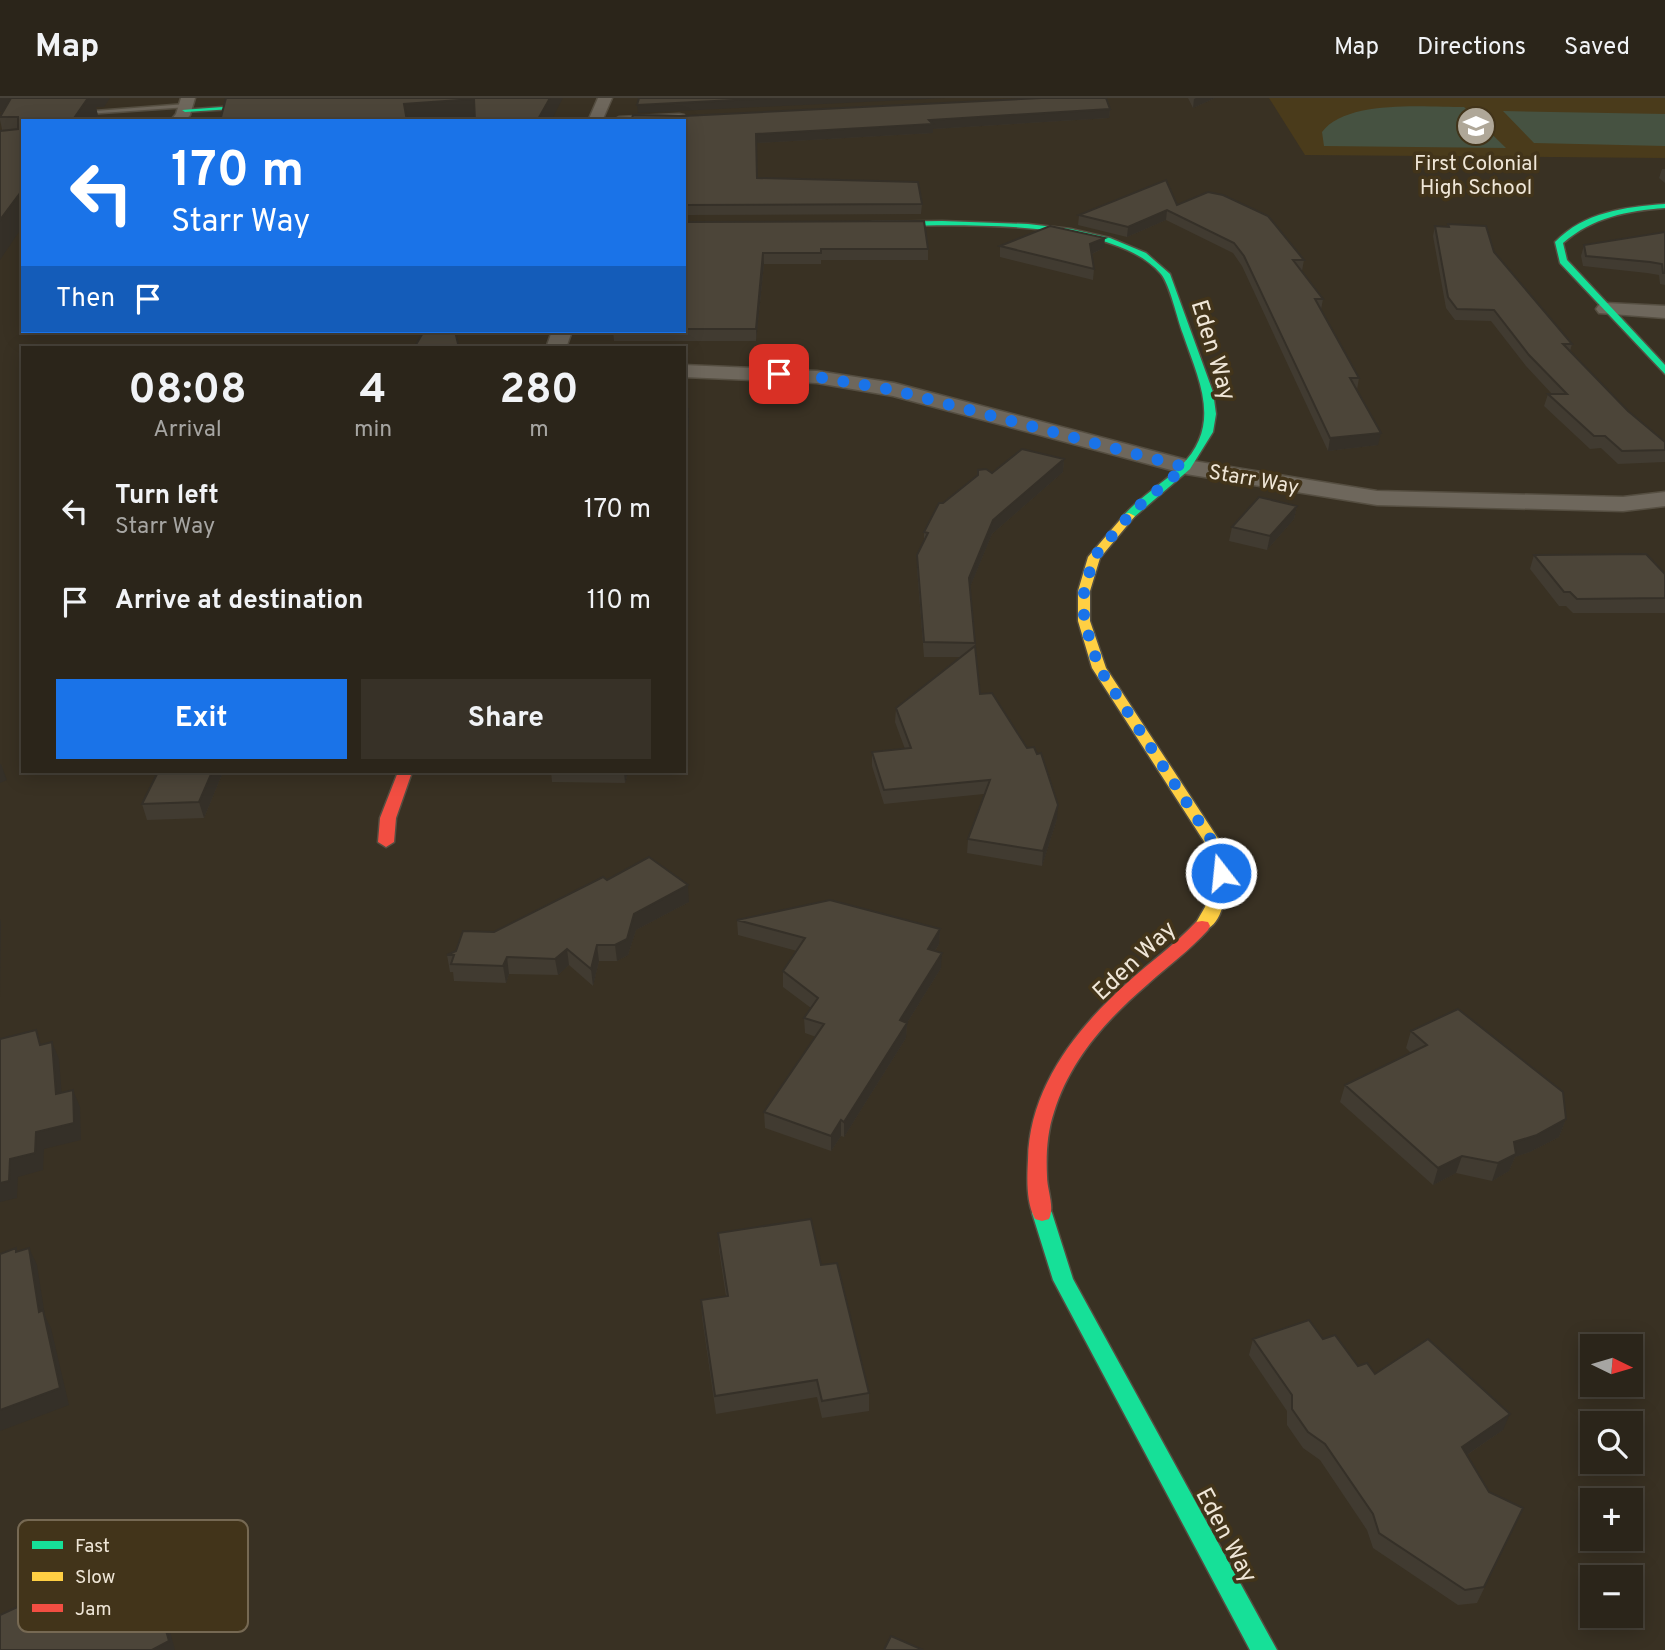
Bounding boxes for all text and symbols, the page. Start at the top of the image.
text: Map [35,27,99,69]
text: Map [1334,33,1379,63]
text: Directions [1417,33,1526,63]
text: Saved [1564,33,1630,63]
school or university icon: First Colonial High School [1455,105,1497,147]
text: 170 m [171,142,304,204]
icon: left [56,147,147,238]
place label: First Colonial High School [1414,151,1538,202]
text: Starr Way [171,203,310,243]
icon: arrive [129,280,167,318]
text: Then [56,283,115,316]
street label: Eden Way [1183,297,1242,405]
pin [749,344,809,404]
icon: arrive [760,355,798,393]
text: 08:08 [128,365,247,418]
text: 4 [360,365,387,418]
text: 280 [500,365,579,418]
text: Arrival [153,416,222,445]
text: min [354,416,392,445]
text: m [529,416,549,445]
street label: Starr Way [1206,459,1301,502]
text: Turn left [115,480,219,513]
icon: left [56,492,94,530]
text: 170 m [584,494,651,527]
text: Starr Way [115,513,215,542]
icon: arrive [56,583,94,621]
text: Arrive at destination [115,585,363,618]
text: 110 m [587,585,651,618]
button: Exit [56,679,347,759]
button: Share [361,679,651,759]
position arrow [1184,836,1258,910]
street label: Eden Way [1087,915,1184,1008]
north arrow [1580,1334,1643,1396]
map controls [1580,1334,1643,1628]
button: search [1580,1411,1643,1474]
street label: Eden Way [1188,1483,1263,1589]
button: + [1580,1488,1643,1551]
legend [18,1520,248,1632]
text: Fast [75,1535,110,1559]
button: − [1580,1565,1643,1628]
text: Slow [75,1566,115,1590]
text: Jam [75,1598,112,1622]

